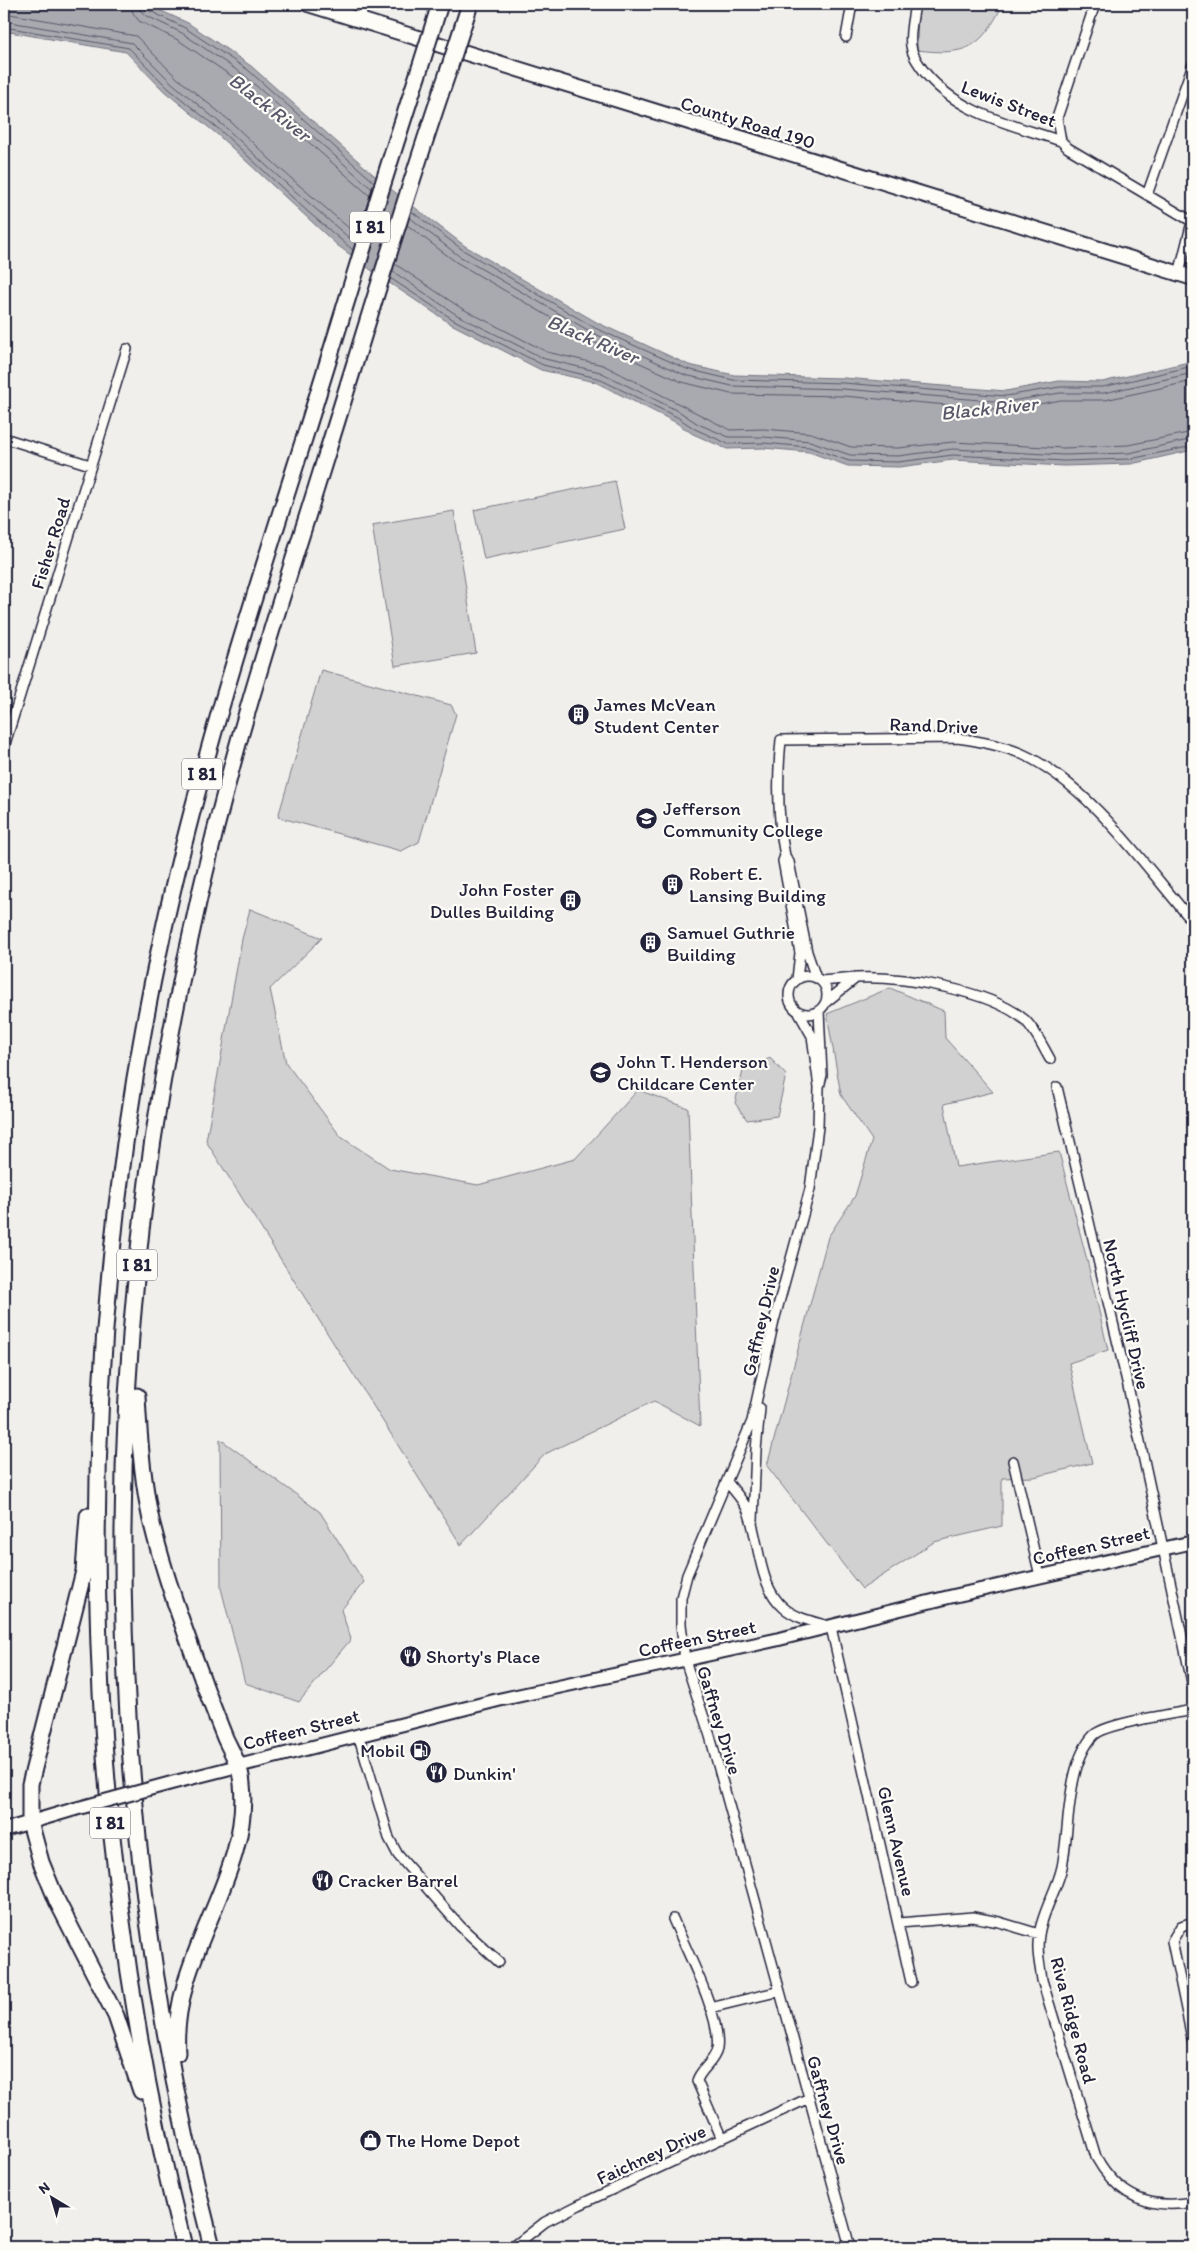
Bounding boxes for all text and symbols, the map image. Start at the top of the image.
water label: Black River [224,68,318,148]
street label: Lewis Street [958,75,1060,132]
street label: County Road 190 [678,91,818,154]
road number: I 81 [350,212,390,242]
water label: Black River [544,309,645,370]
water label: Black River [940,391,1041,425]
street label: Fisher Road [26,494,76,592]
place label: James McVean Student Center [594,693,719,738]
building icon: James McVean Student Center [566,703,590,727]
street label: Rand Drive [889,712,979,739]
road number: I 81 [182,759,222,790]
place label: Jefferson Community College [663,797,823,842]
school or university icon: Jefferson Community College [635,807,659,831]
place label: Robert E. Lansing Building [689,862,826,907]
building icon: Robert E. Lansing Building [661,872,685,896]
place label: John Foster Dulles Building [430,878,555,923]
building icon: John Foster Dulles Building [558,888,582,912]
place label: Samuel Guthrie Building [667,921,795,966]
building icon: Samuel Guthrie Building [639,931,663,955]
place label: John T. Henderson Childcare Center [617,1050,768,1095]
school or university icon: John T. Henderson Childcare Center [589,1060,613,1084]
street label: North Hycliff Drive [1098,1237,1155,1392]
road number: I 81 [117,1250,157,1280]
street label: Gaffney Drive [737,1264,784,1379]
street label: Coffeen Street [1030,1521,1152,1570]
street label: Coffeen Street [636,1615,758,1662]
restaurant icon: Shorty's Place [398,1644,422,1668]
place label: Shorty's Place [426,1645,540,1668]
street label: Gaffney Drive [692,1663,747,1777]
street label: Coffeen Street [240,1704,362,1755]
fuel station icon: Mobil [409,1738,433,1762]
place label: Mobil [360,1739,406,1762]
restaurant icon: Dunkin' [425,1761,449,1785]
place label: Dunkin' [453,1762,516,1785]
street label: Glenn Avenue [873,1784,920,1898]
road number: I 81 [90,1808,130,1839]
restaurant icon: Cracker Barrel [310,1868,334,1892]
place label: Cracker Barrel [338,1869,459,1892]
street label: Riva Ridge Road [1046,1954,1102,2087]
street label: Gaffney Drive [802,2053,855,2167]
street label: Faichney Drive [593,2119,710,2190]
shop icon: The Home Depot [358,2128,382,2152]
place label: The Home Depot [386,2129,520,2152]
north arrow [28,2174,78,2224]
text: N [35,2179,53,2198]

